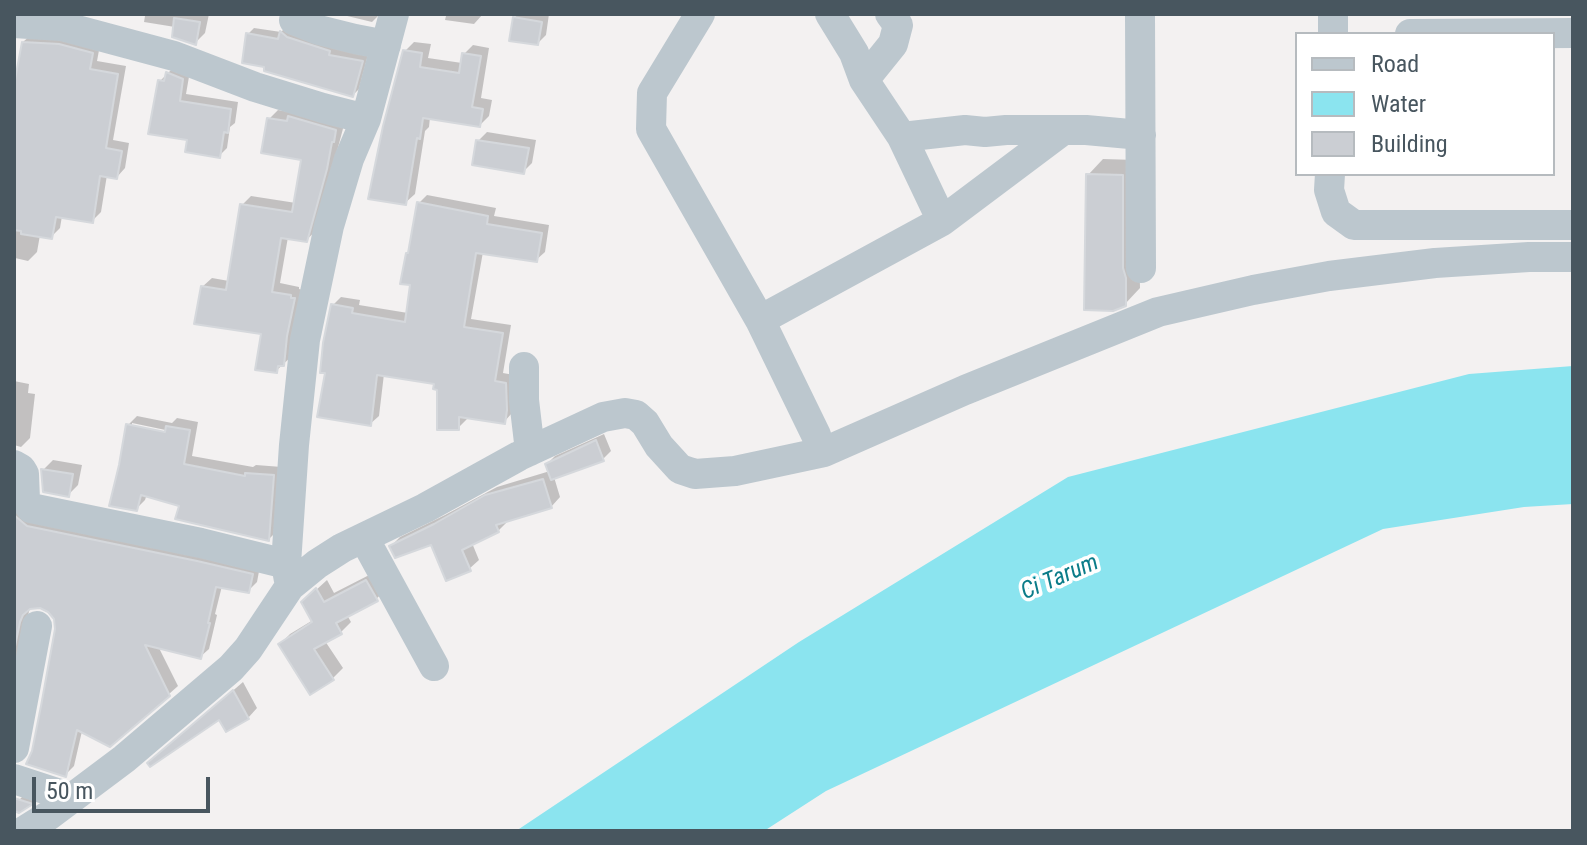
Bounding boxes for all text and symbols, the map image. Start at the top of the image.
legend [1295,32,1555,176]
text: Road [1371,50,1419,78]
text: Water [1371,90,1426,118]
text: Building [1371,130,1448,158]
water label: Ci Tarum [1017,549,1103,607]
scale bar [36,761,214,811]
text: 50 m [46,777,93,805]

